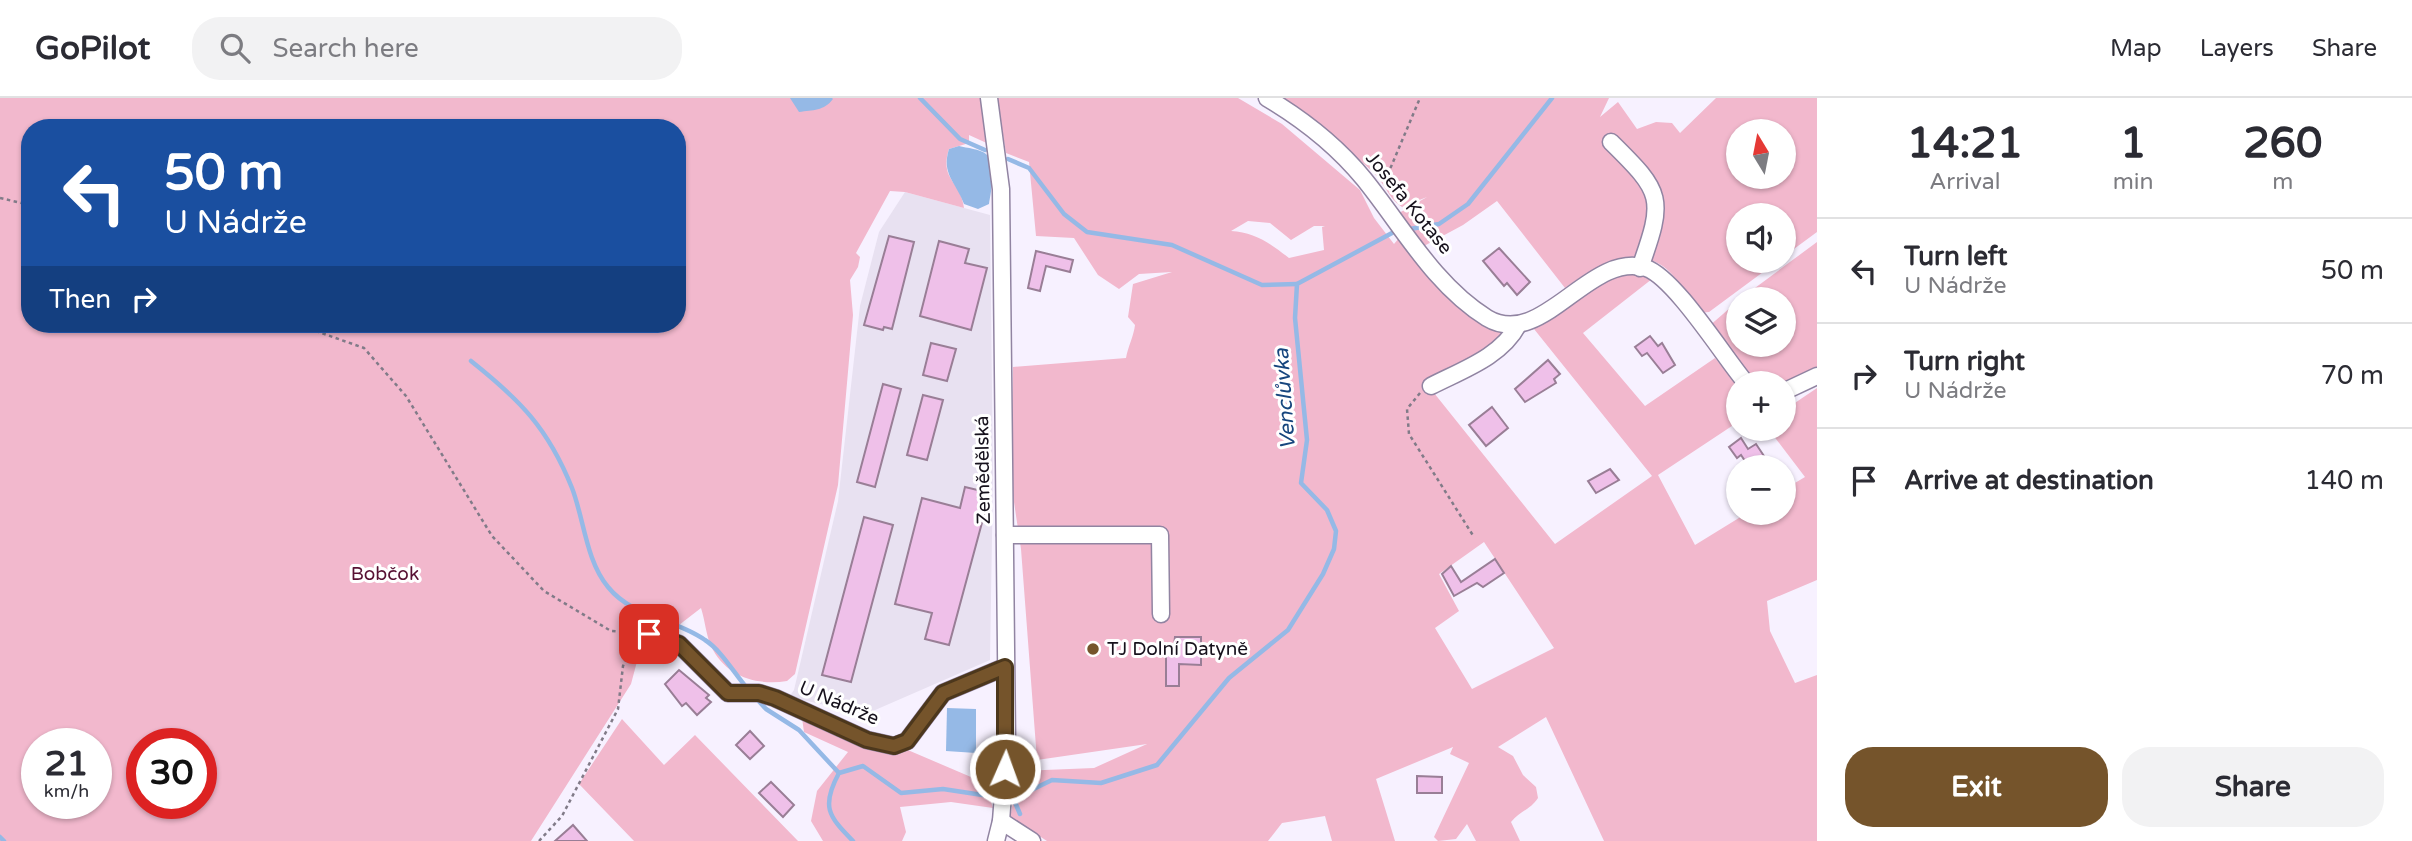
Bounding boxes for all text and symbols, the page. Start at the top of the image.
search box [192,17,682,80]
text: GoPilot [35,29,150,68]
icon: search [216,29,254,67]
text: Search here [272,33,419,64]
text: Map [2110,34,2162,63]
text: Layers [2200,34,2274,63]
text: Share [2312,34,2377,63]
text: 14:21 [1907,118,2023,169]
text: 1 [2120,118,2146,169]
text: 260 [2243,118,2322,169]
north arrow [1726,119,1796,189]
map controls [1726,119,1796,525]
text: 50 m [164,144,283,203]
icon: left [49,147,140,238]
street label: Josefa Kotase [1361,148,1457,258]
text: Arrival [1929,168,2000,196]
text: min [2113,168,2154,196]
text: m [2272,168,2293,196]
button: sound [1726,203,1796,273]
text: U Nádrže [164,204,307,242]
text: Turn left [1904,241,2007,272]
icon: left [1845,252,1883,290]
text: 50 m [2321,255,2384,286]
text: U Nádrže [1904,272,2007,300]
icon: right [125,280,163,318]
text: Then [49,284,111,315]
button: layers [1726,287,1796,357]
water label: Venclůvka [1269,346,1301,450]
text: Turn right [1904,346,2025,377]
icon: right [1845,357,1883,395]
text: 70 m [2321,360,2384,391]
button: + [1726,371,1796,441]
text: U Nádrže [1904,377,2007,405]
street label: Zemědělská [971,416,995,524]
button: − [1726,455,1796,525]
icon: arrive [1845,462,1883,500]
text: Arrive at destination [1904,465,2154,496]
text: 140 m [2304,465,2384,496]
park label: Bobčok [351,563,419,585]
pin [619,604,679,664]
icon: arrive [630,615,668,653]
place label: TJ Dolní Datyně [1107,638,1248,660]
marker: TJ Dolní Datyně [1085,641,1101,657]
street label: U Nádrže [796,676,882,730]
speed limit sign: 30 [126,728,217,819]
position arrow [968,732,1042,806]
text: 21 [45,743,88,785]
button: Exit [1845,747,2108,827]
button: Share [2122,747,2384,827]
text: km/h [44,780,89,802]

